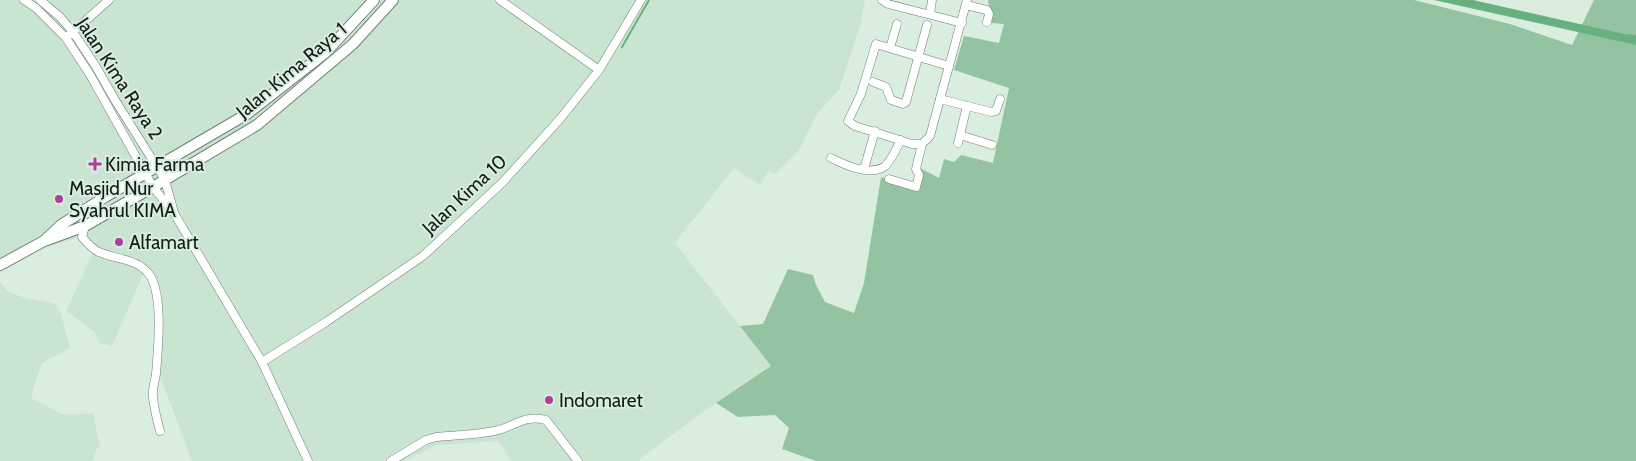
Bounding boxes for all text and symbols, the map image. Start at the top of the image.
street label: Jalan Kima Raya 2 [71,12,167,143]
street label: Jalan Kima Raya 1 [231,18,351,124]
street label: Jalan Kima 10 [417,149,511,240]
place label: Kimia Farma [105,153,204,176]
marker: Kimia Farma [89,158,101,170]
place label: Masjid Nur Syahrul KIMA [69,177,176,222]
marker: Masjid Nur Syahrul KIMA [53,193,65,205]
place label: Alfamart [129,231,199,254]
marker: Alfamart [113,236,125,248]
place label: Indomaret [559,389,644,412]
marker: Indomaret [543,394,555,406]

